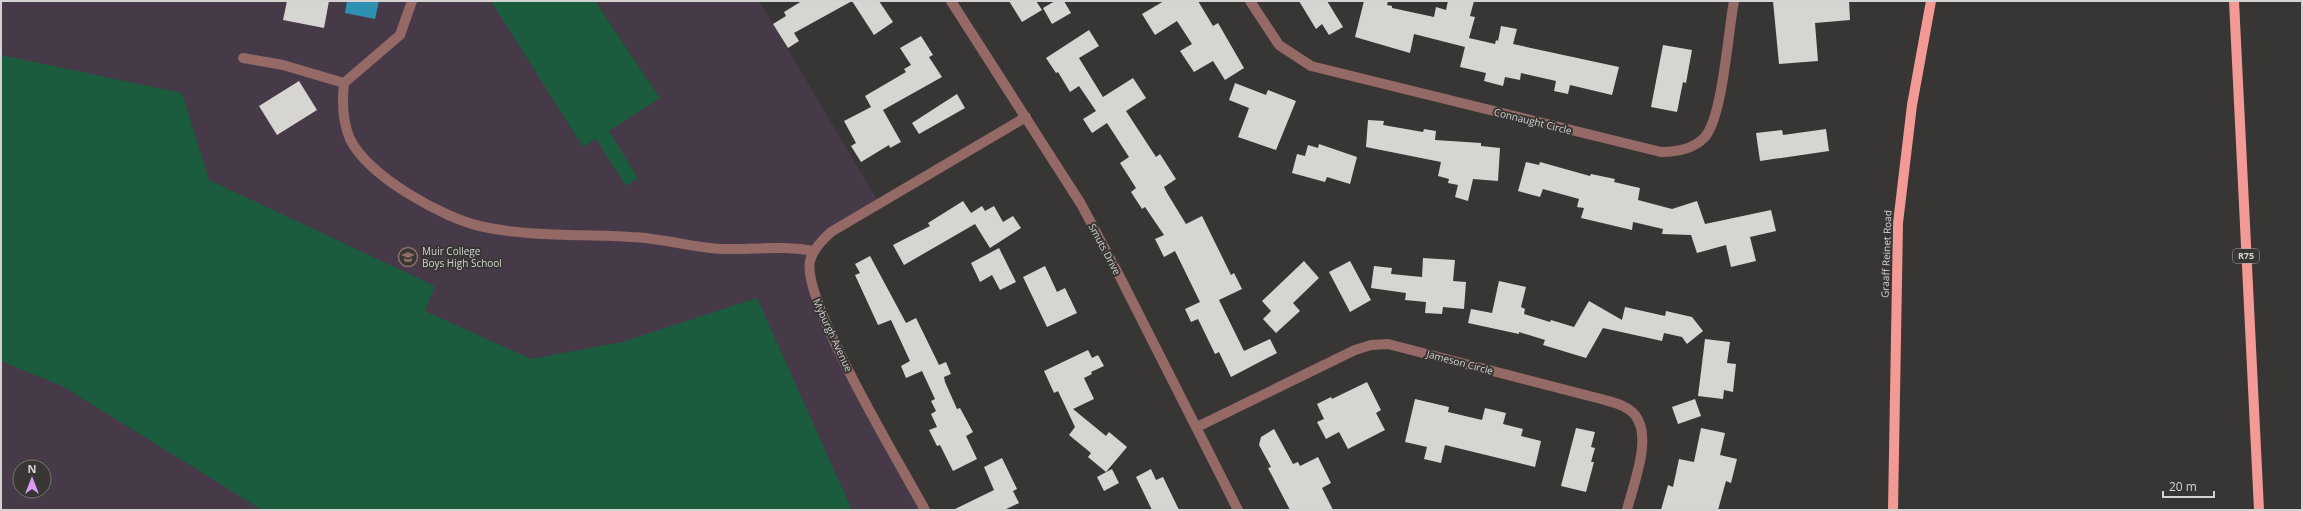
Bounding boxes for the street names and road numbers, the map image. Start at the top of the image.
street label: Connaught Circle [1493,105,1574,138]
street label: Graaff Reinet Road [1877,210,1895,298]
street label: Smuts Drive [1086,221,1125,277]
road number: R75 [2233,249,2259,263]
street label: Myburgh Avenue [810,296,856,374]
street label: Jameson Circle [1424,346,1495,378]

